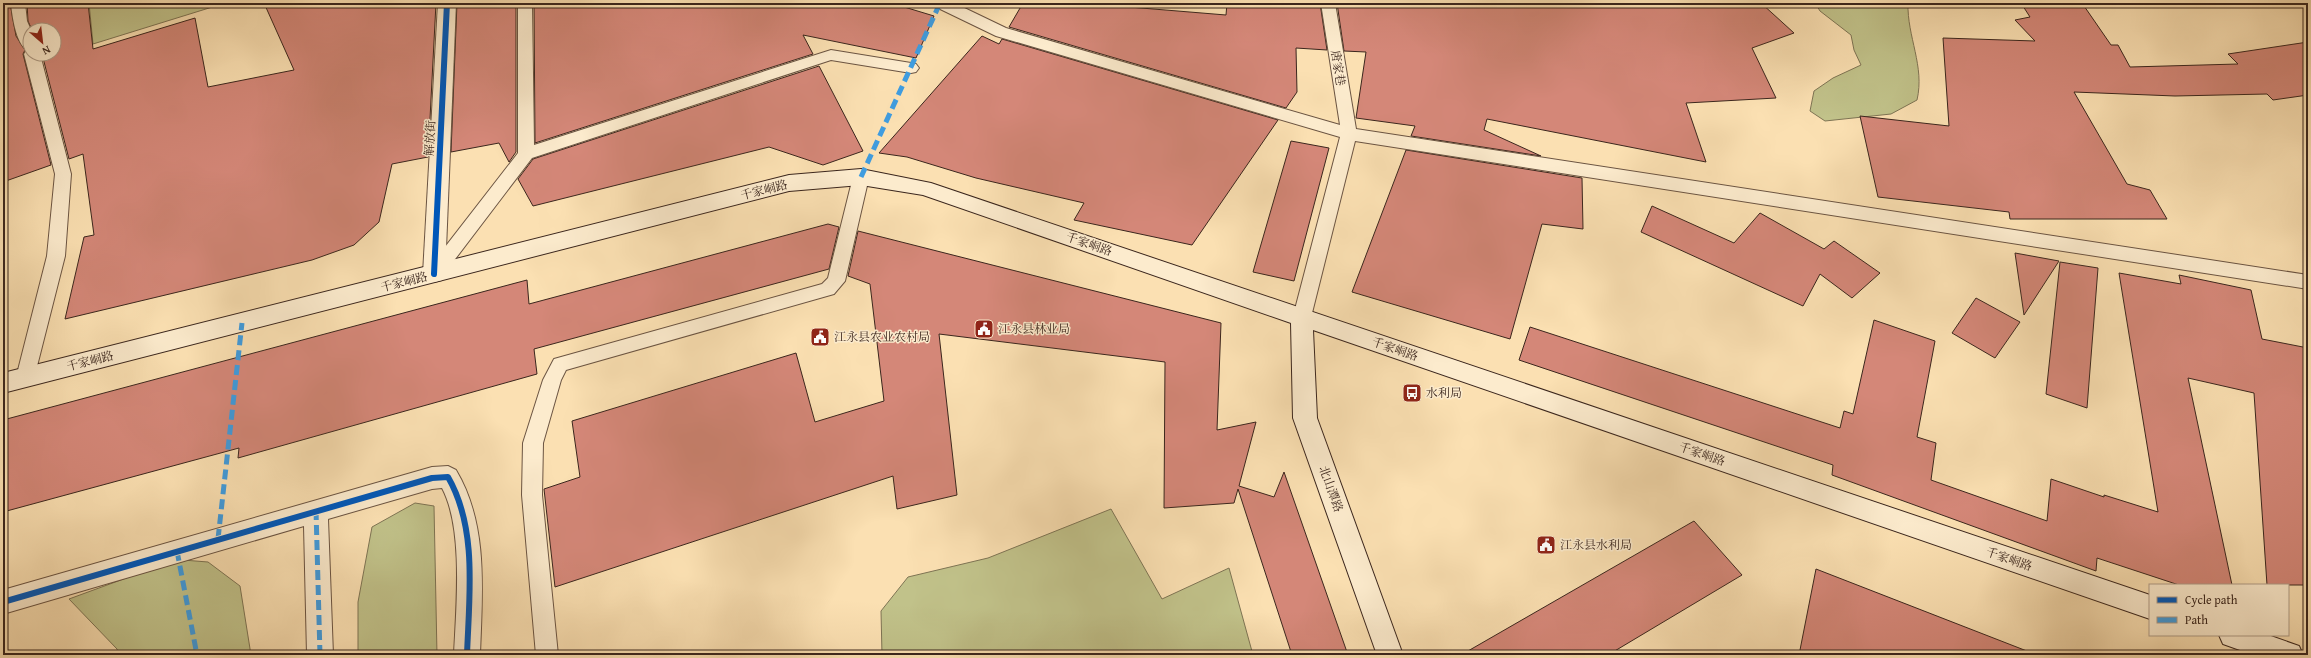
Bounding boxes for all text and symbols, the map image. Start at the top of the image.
north arrow [22,22,62,62]
text: N [39,42,54,60]
street label: 唐家巷 [1327,49,1350,87]
street label: 解放街 [420,119,439,156]
street label: 千家峒路 [739,175,789,204]
street label: 千家峒路 [1064,228,1115,259]
street label: 千家峒路 [379,267,429,296]
public building icon: 江永县林业局 [973,318,995,340]
place label: 江永县林业局 [998,320,1070,337]
public building icon: 江永县农业农村局 [809,326,831,348]
place label: 江永县农业农村局 [834,328,930,345]
street label: 千家峒路 [1370,333,1421,364]
street label: 千家峒路 [65,346,115,375]
bus stop icon: 水利局 [1401,382,1423,404]
place label: 水利局 [1426,384,1462,401]
street label: 千家峒路 [1677,438,1728,469]
street label: 北山潭路 [1315,463,1348,514]
public building icon: 江永县水利局 [1535,534,1557,556]
place label: 江永县水利局 [1560,536,1632,553]
street label: 千家峒路 [1984,543,2035,574]
legend [2149,584,2289,636]
text: Cycle path [2185,591,2238,608]
text: Path [2185,611,2208,628]

